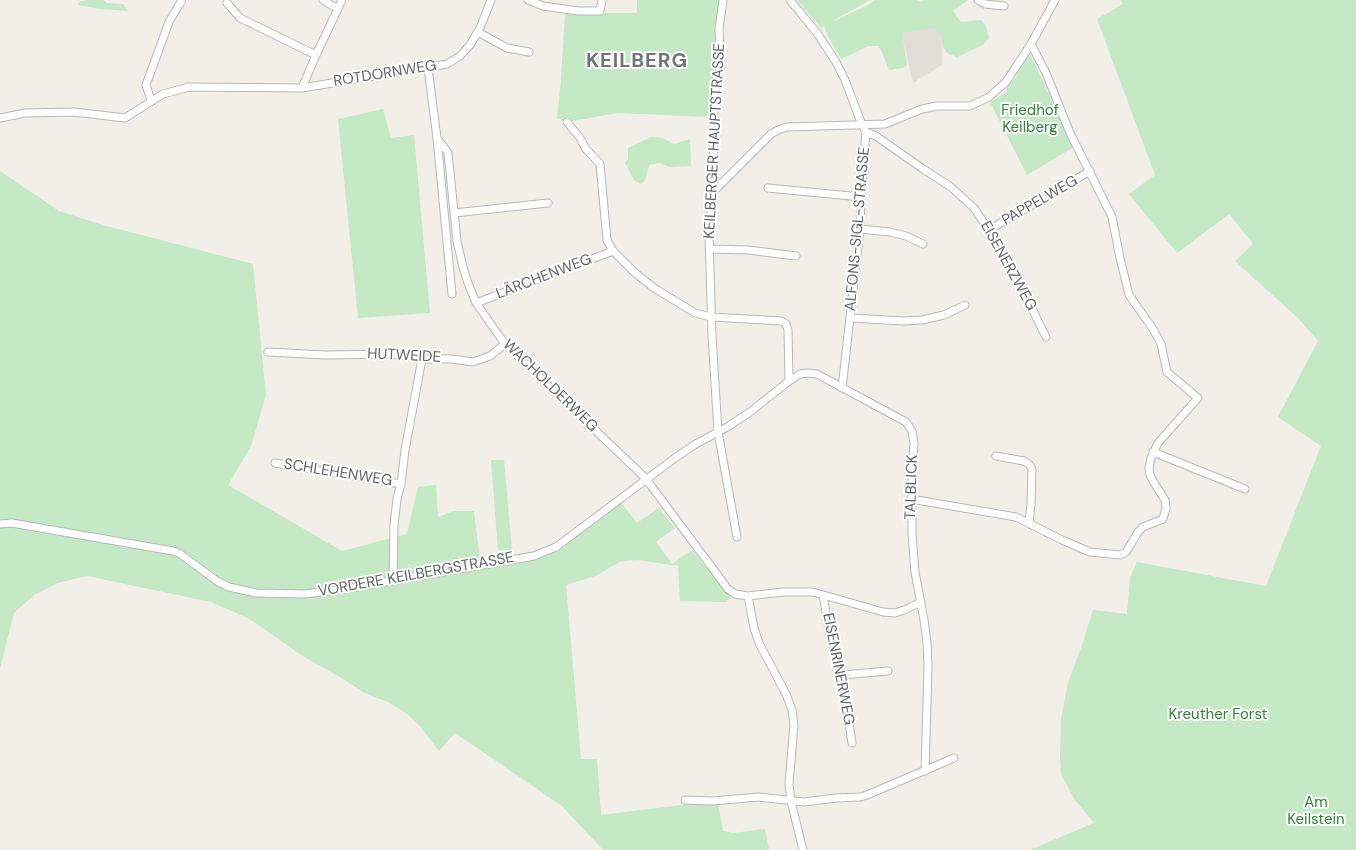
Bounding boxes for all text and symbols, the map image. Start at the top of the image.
street label: KEILBERGER HAUPTSTRASSE [701,43,729,239]
district label: KEILBERG [585,50,689,74]
street label: ROTDORNWEG [332,57,438,91]
park label: Friedhof Keilberg [1001,102,1059,137]
street label: ALFONS-SIGL-STRASSE [842,146,874,312]
street label: PAPPELWEG [999,172,1081,230]
street label: EISENERZWEG [976,218,1040,314]
street label: LÄRCHENWEG [494,251,594,303]
street label: WACHOLDERWEG [499,336,601,436]
street label: HUTWEIDE [367,345,441,367]
street label: TALBLICK [902,454,922,520]
street label: SCHLEHENWEG [283,456,393,490]
street label: VORDERE KEILBERGSTRASSE [317,549,515,601]
street label: EISENRINERWEG [818,611,858,727]
park label: Kreuther Forst [1169,706,1267,724]
park label: Am Keilstein [1287,794,1345,829]

